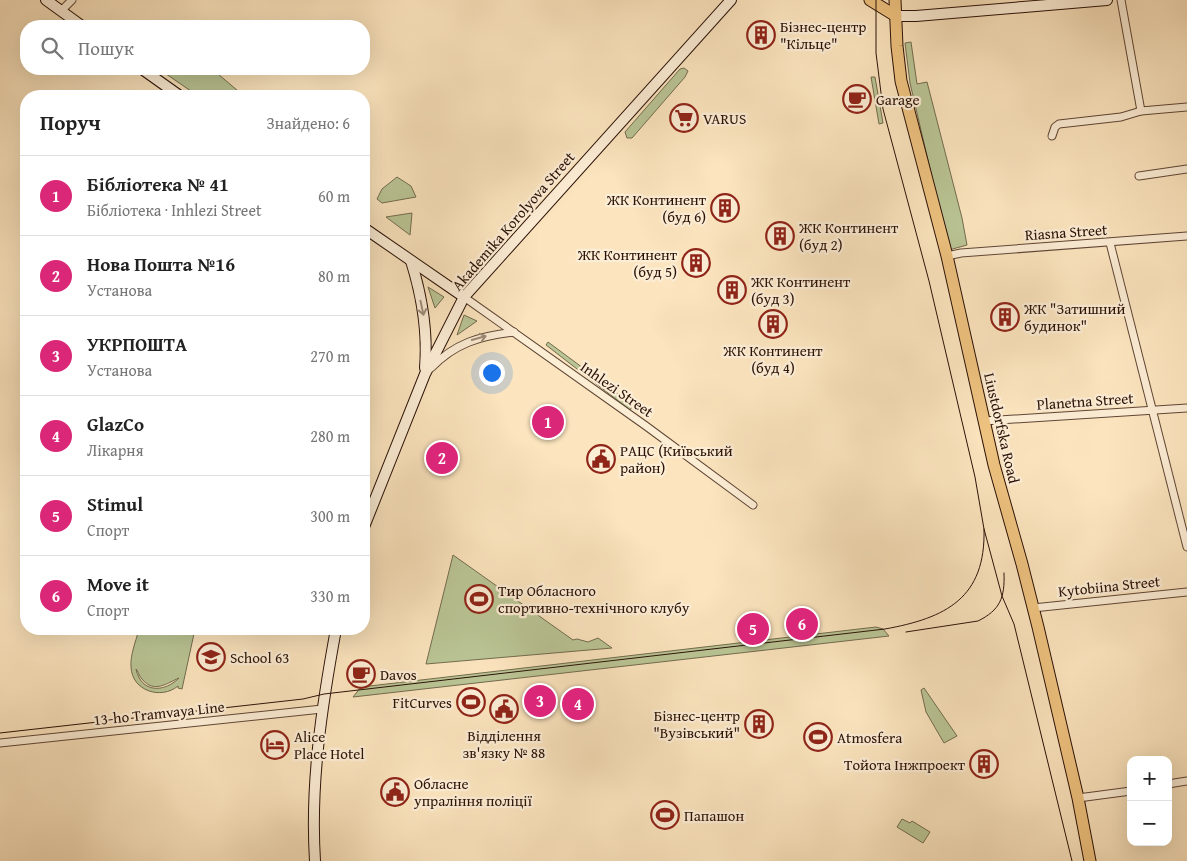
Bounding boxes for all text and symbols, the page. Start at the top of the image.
place label: Бізнес-центр "Кільце" [780,16,866,54]
search box [20,20,370,75]
building icon: Бізнес-центр "Кільце" [746,20,776,50]
icon: search [38,34,66,62]
text: Пошук [78,34,134,62]
cafe icon: Garage [842,84,872,114]
place label: Garage [876,89,920,110]
supermarket icon: VARUS [669,103,699,133]
text: Поруч [40,107,101,138]
place label: VARUS [703,108,746,129]
text: Знайдено: 6 [267,111,350,135]
street label: Akademika Korolyova Street [447,147,580,295]
text: Бібліотека № 41 [87,170,229,198]
text: 1 [52,184,60,208]
text: 60 m [318,184,350,208]
place label: ЖК Континент (буд 6) [606,189,707,227]
building icon: ЖК Континент (буд 6) [710,193,740,223]
text: Бібліотека · Inhlezi Street [87,198,262,222]
place label: ЖК Континент (буд 2) [798,217,899,255]
street label: Riasna Street [1024,219,1109,245]
building icon: ЖК Континент (буд 2) [765,221,795,251]
place label: ЖК Континент (буд 5) [577,244,678,282]
building icon: ЖК Континент (буд 5) [681,248,711,278]
text: Нова Пошта №16 [87,250,235,278]
text: 2 [52,264,60,288]
text: 80 m [318,264,350,288]
place label: ЖК Континент (буд 3) [750,271,851,309]
building icon: ЖК Континент (буд 3) [717,275,747,305]
text: Установа [87,278,152,302]
place label: ЖК "Затишний будинок" [1023,298,1125,336]
one-way arrow [418,300,427,316]
building icon: ЖК "Затишний будинок" [990,302,1020,332]
building icon: ЖК Континент (буд 4) [758,309,788,339]
text: УКРПОШТА [87,330,187,358]
one-way arrow [471,332,487,342]
place label: ЖК Континент (буд 4) [722,340,823,378]
text: 3 [52,344,60,368]
text: 270 m [310,344,350,368]
street label: Inhlezi Street [576,356,658,422]
text: Установа [87,358,152,382]
your location [479,360,505,386]
street label: Liustdorfska Road [979,371,1025,485]
street label: Planetna Street [1036,387,1135,415]
pin: 1 [532,403,564,441]
text: GlazCo [87,410,144,438]
text: 4 [52,424,60,448]
text: 280 m [310,424,350,448]
text: Лікарня [87,438,144,462]
pin: 2 [426,439,458,477]
place label: РАЦС (Київський район) [620,440,733,478]
public building icon: РАЦС (Київський район) [586,444,616,474]
text: Stimul [87,490,143,518]
text: 5 [52,504,60,528]
text: 300 m [310,504,350,528]
text: Спорт [87,518,129,542]
text: Move it [87,570,149,598]
street label: Kytobiina Street [1057,570,1162,602]
place label: Тир Обласного спортивно-технічного клубу [498,580,690,618]
text: 6 [52,584,60,608]
text: 330 m [310,584,350,608]
sports icon: Тир Обласного спортивно-технічного клубу [464,584,494,614]
text: Спорт [87,598,129,622]
pin: 6 [786,605,818,643]
pin: 5 [737,610,769,648]
school or university icon: School 63 [196,642,226,672]
place label: School 63 [230,647,289,668]
cafe icon: Davos [346,659,376,689]
place label: Davos [380,664,417,685]
pin: 3 [524,682,556,720]
pin: 4 [562,685,594,723]
sports icon: FitCurves [456,687,486,717]
place label: FitCurves [393,692,452,713]
public building icon: Відділення зв'язку № 88 [489,694,519,724]
street label: 13-ho Tramvaya Line [92,696,226,730]
place label: Бізнес-центр "Вузівський" [653,705,740,743]
building icon: Бізнес-центр "Вузівський" [744,709,774,739]
sports icon: Atmosfera [803,722,833,752]
place label: Відділення зв'язку № 88 [463,725,545,763]
place label: Alice Place Hotel [294,726,365,764]
place label: Atmosfera [837,727,902,748]
hotel icon: Alice Place Hotel [260,730,290,760]
building icon: Тойота Інжпроект [969,749,999,779]
place label: Тойота Інжпроект [844,754,966,775]
map controls [1127,756,1172,846]
button: + [1127,756,1172,801]
place label: Обласне упраління поліції [413,773,532,811]
public building icon: Обласне упраління поліції [380,777,410,807]
sports icon: Папашон [650,800,680,830]
button: − [1127,801,1172,846]
place label: Папашон [684,805,744,826]

